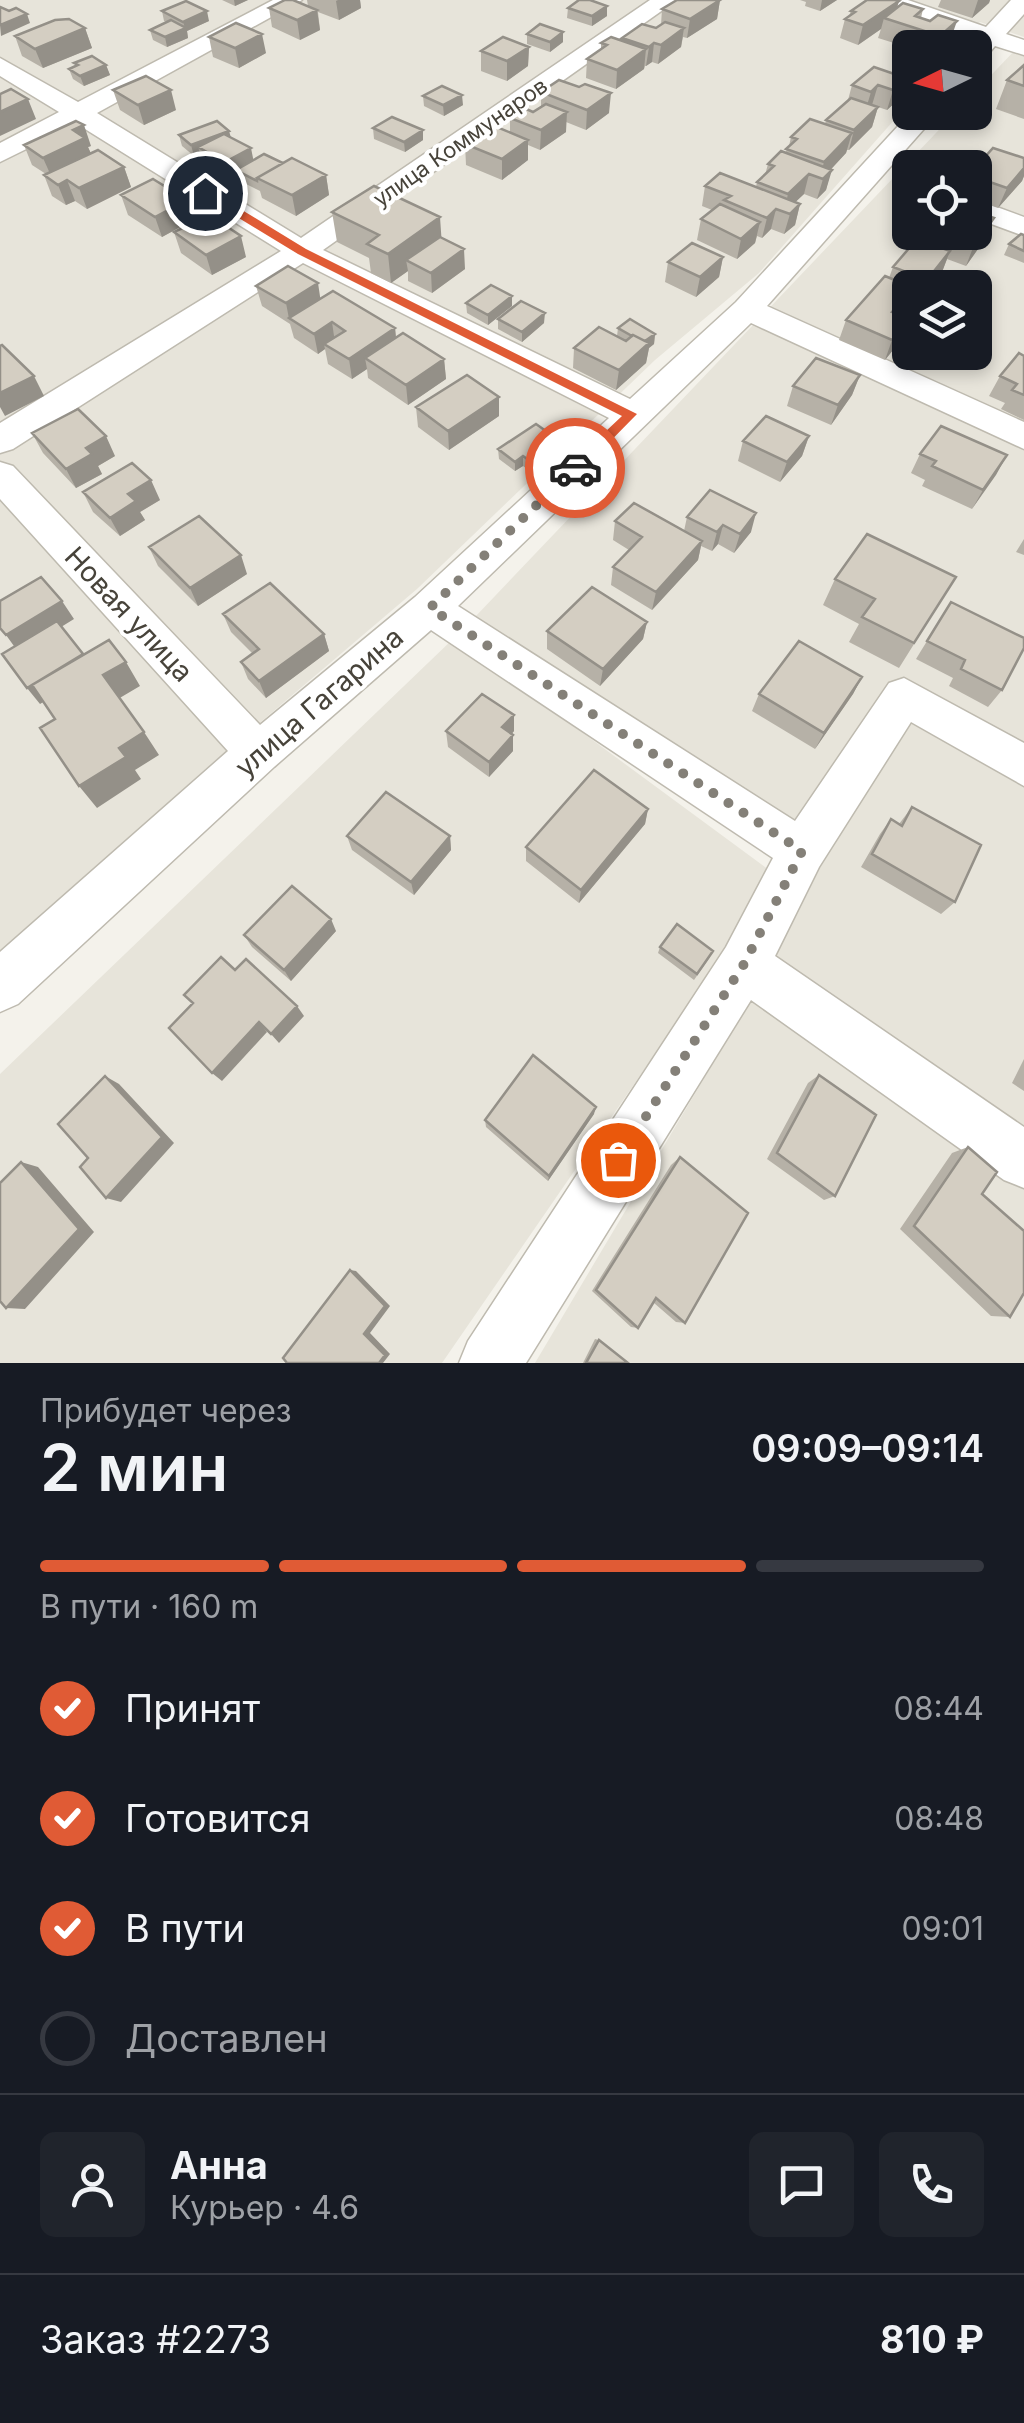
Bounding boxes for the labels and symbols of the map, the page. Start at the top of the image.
north arrow [892,30,992,130]
street label: улица Коммунаров [368,72,552,212]
pin [163,151,248,236]
courier [525,418,625,518]
street label: Новая улица [58,539,200,689]
street label: улица Гагарина [228,620,410,784]
pin [576,1118,661,1203]

